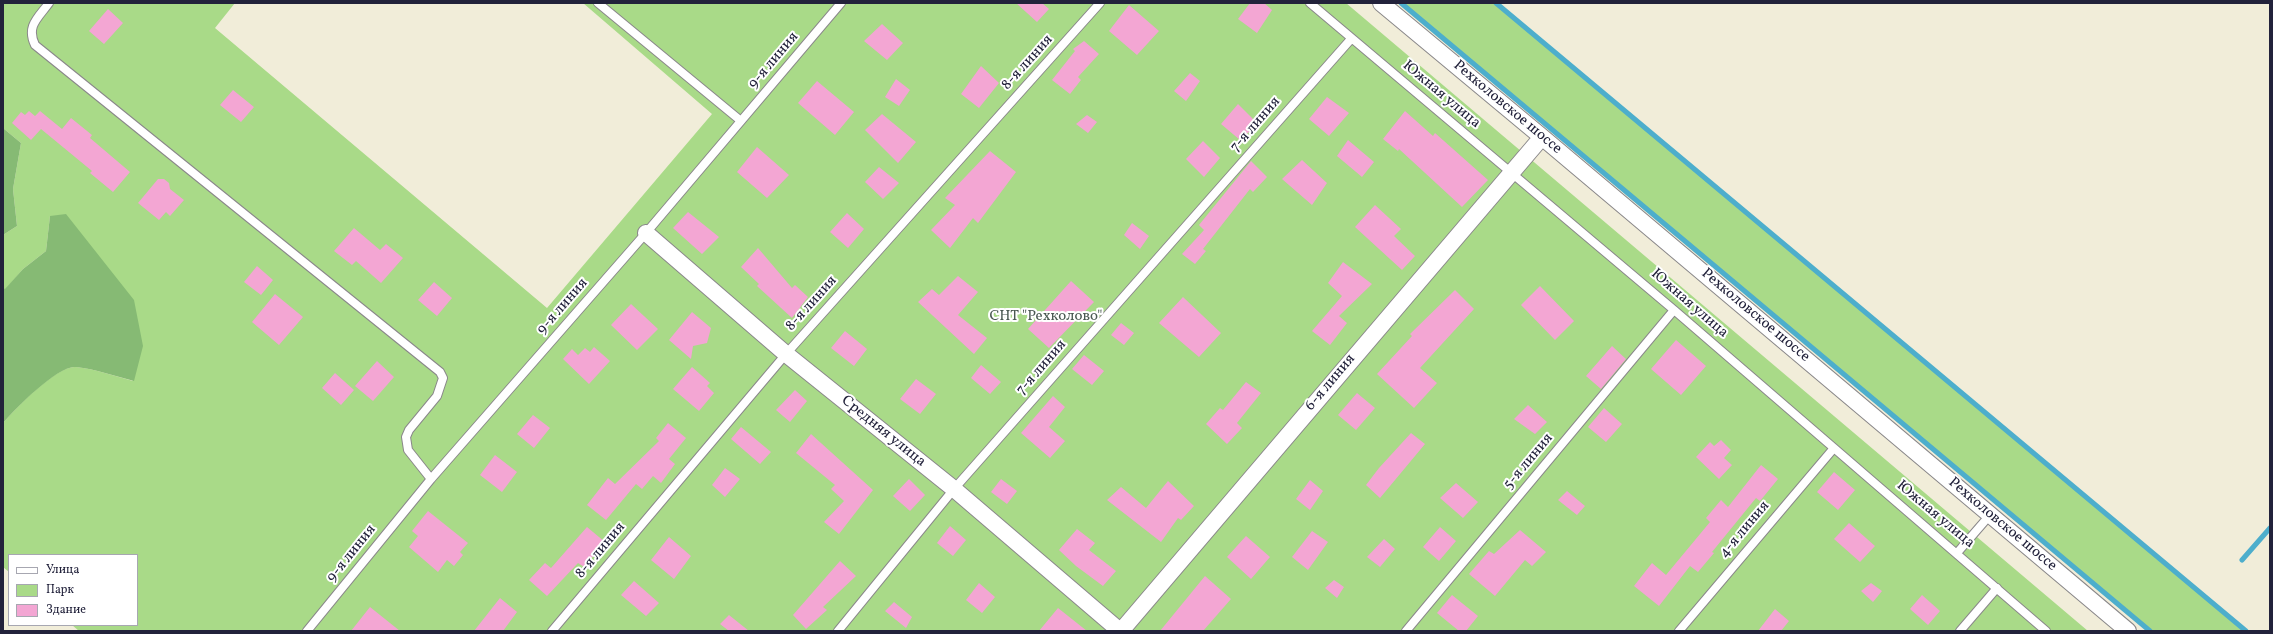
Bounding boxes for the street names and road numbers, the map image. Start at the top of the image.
street label: 9-я линия [745,29,803,93]
street label: 8-я линия [999,32,1057,94]
street label: Южная улица [1398,57,1484,133]
street label: Рехколовское шоссе [1449,57,1565,159]
street label: 7-я линия [1227,94,1285,156]
street label: Рехколовское шоссе [1697,265,1813,367]
street label: Южная улица [1647,266,1731,342]
street label: 8-я линия [783,273,841,335]
street label: 9-я линия [534,275,592,339]
street label: 7-я линия [1013,337,1071,399]
street label: 6-я линия [1302,351,1360,415]
street label: Средняя улица [837,392,929,472]
street label: 5-я линия [1500,430,1558,494]
street label: Рехколовское шоссе [1944,474,2060,576]
street label: Южная улица [1892,477,1978,553]
street label: 4-я линия [1716,498,1774,562]
street label: 8-я линия [572,519,630,583]
street label: 9-я линия [323,522,381,586]

